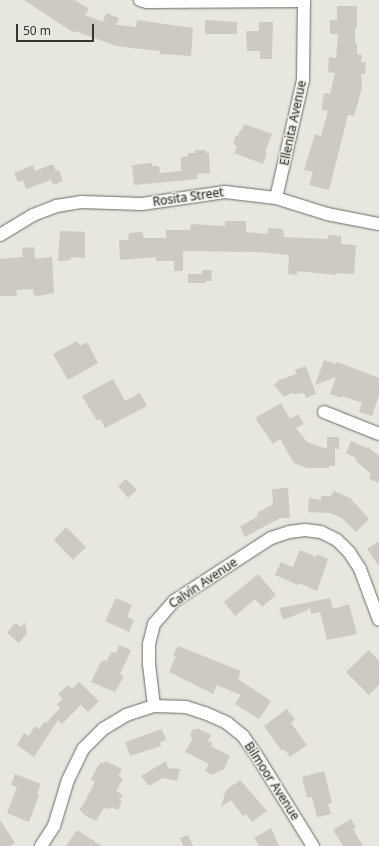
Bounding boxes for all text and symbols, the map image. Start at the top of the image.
scale bar [18,16,96,42]
text: 50 m [23,22,51,39]
street label: Ellenita Avenue [277,79,309,167]
street label: Rosita Street [152,185,224,209]
street label: Calvin Avenue [166,555,240,611]
street label: Bilmoor Avenue [241,739,303,823]

